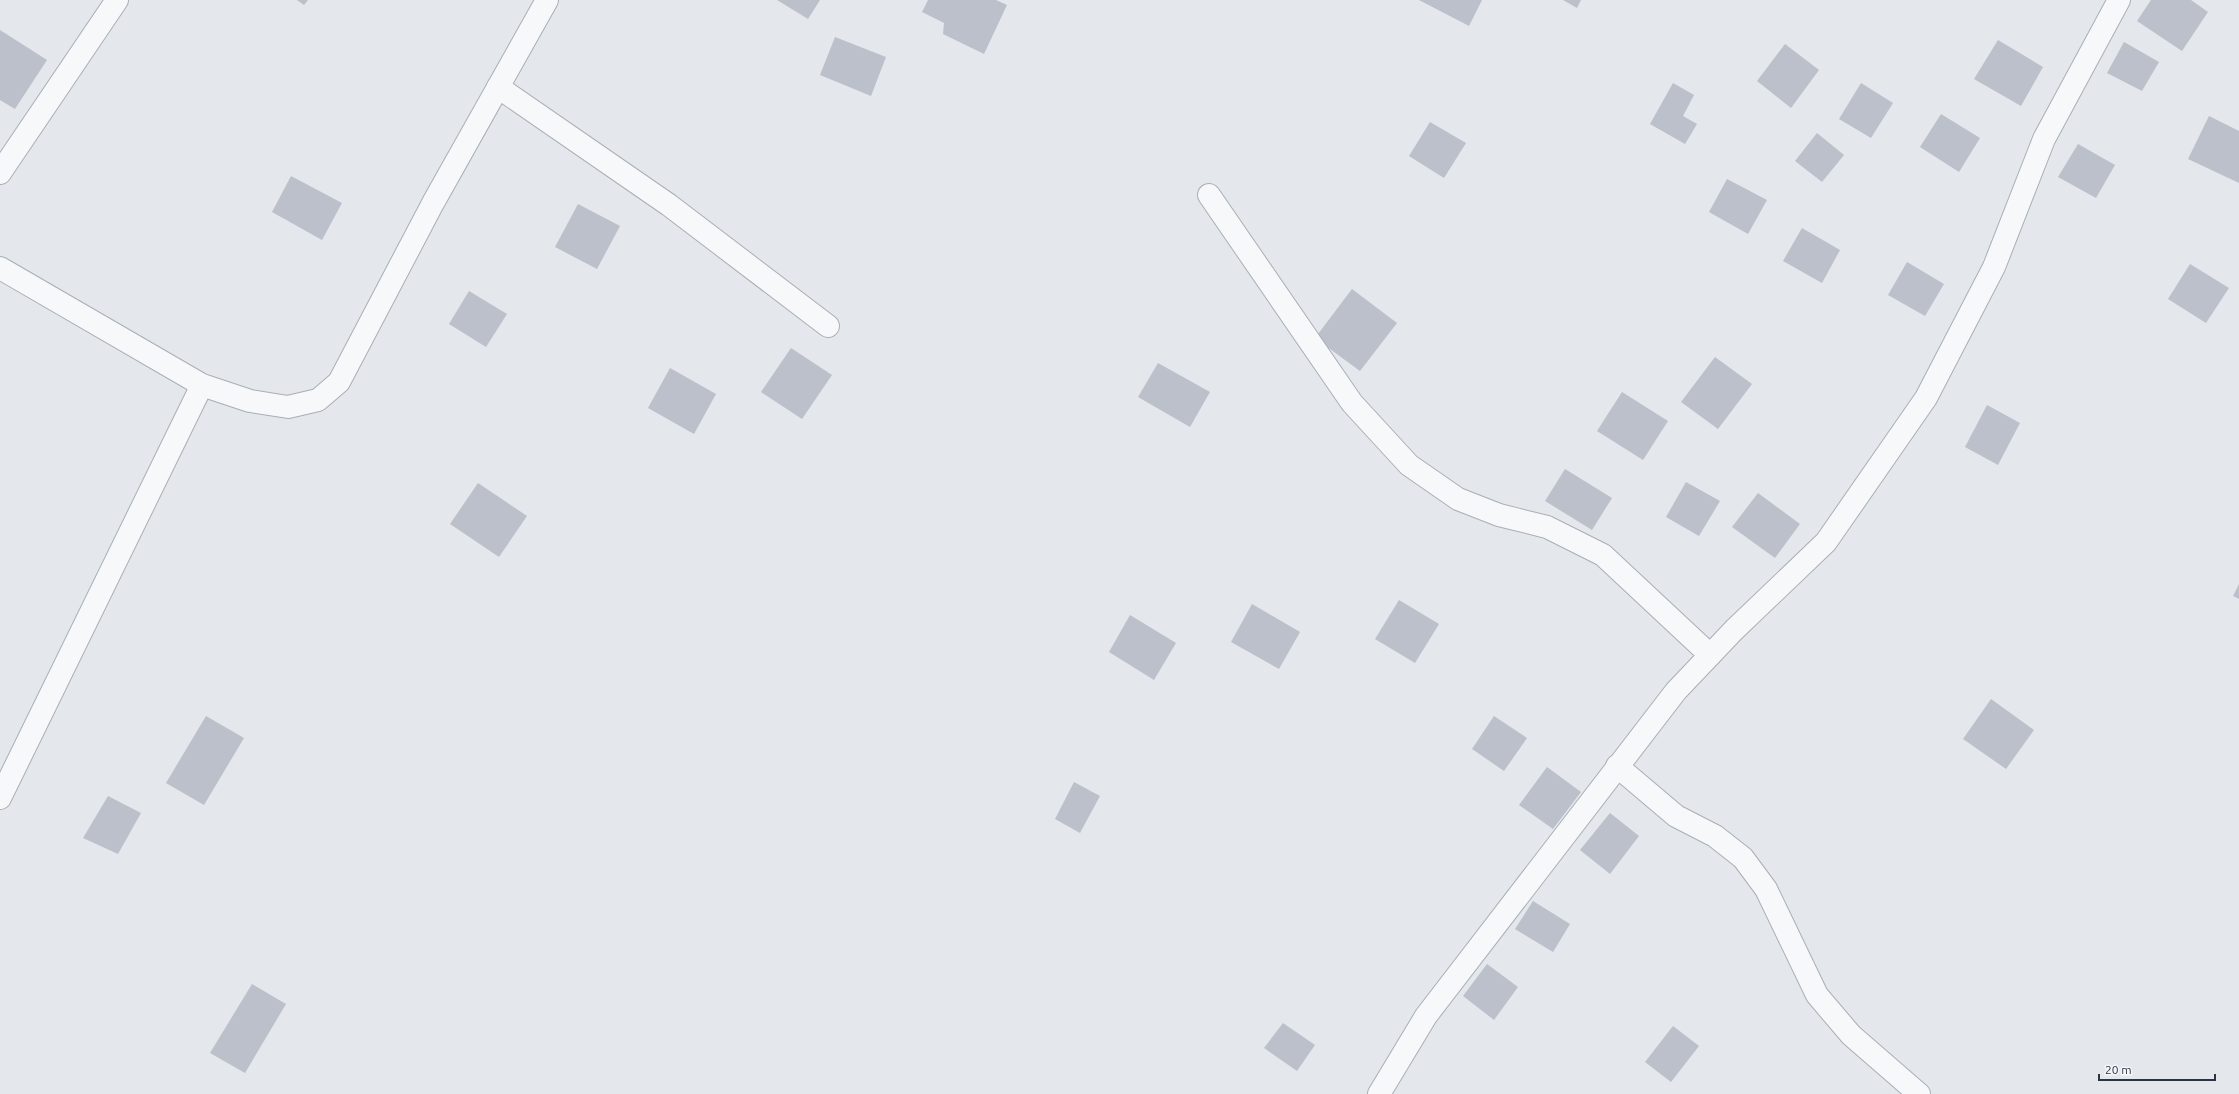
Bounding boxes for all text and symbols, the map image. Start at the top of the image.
scale bar [2099,1056,2215,1082]
text: 20 m [2105,1063,2132,1076]

